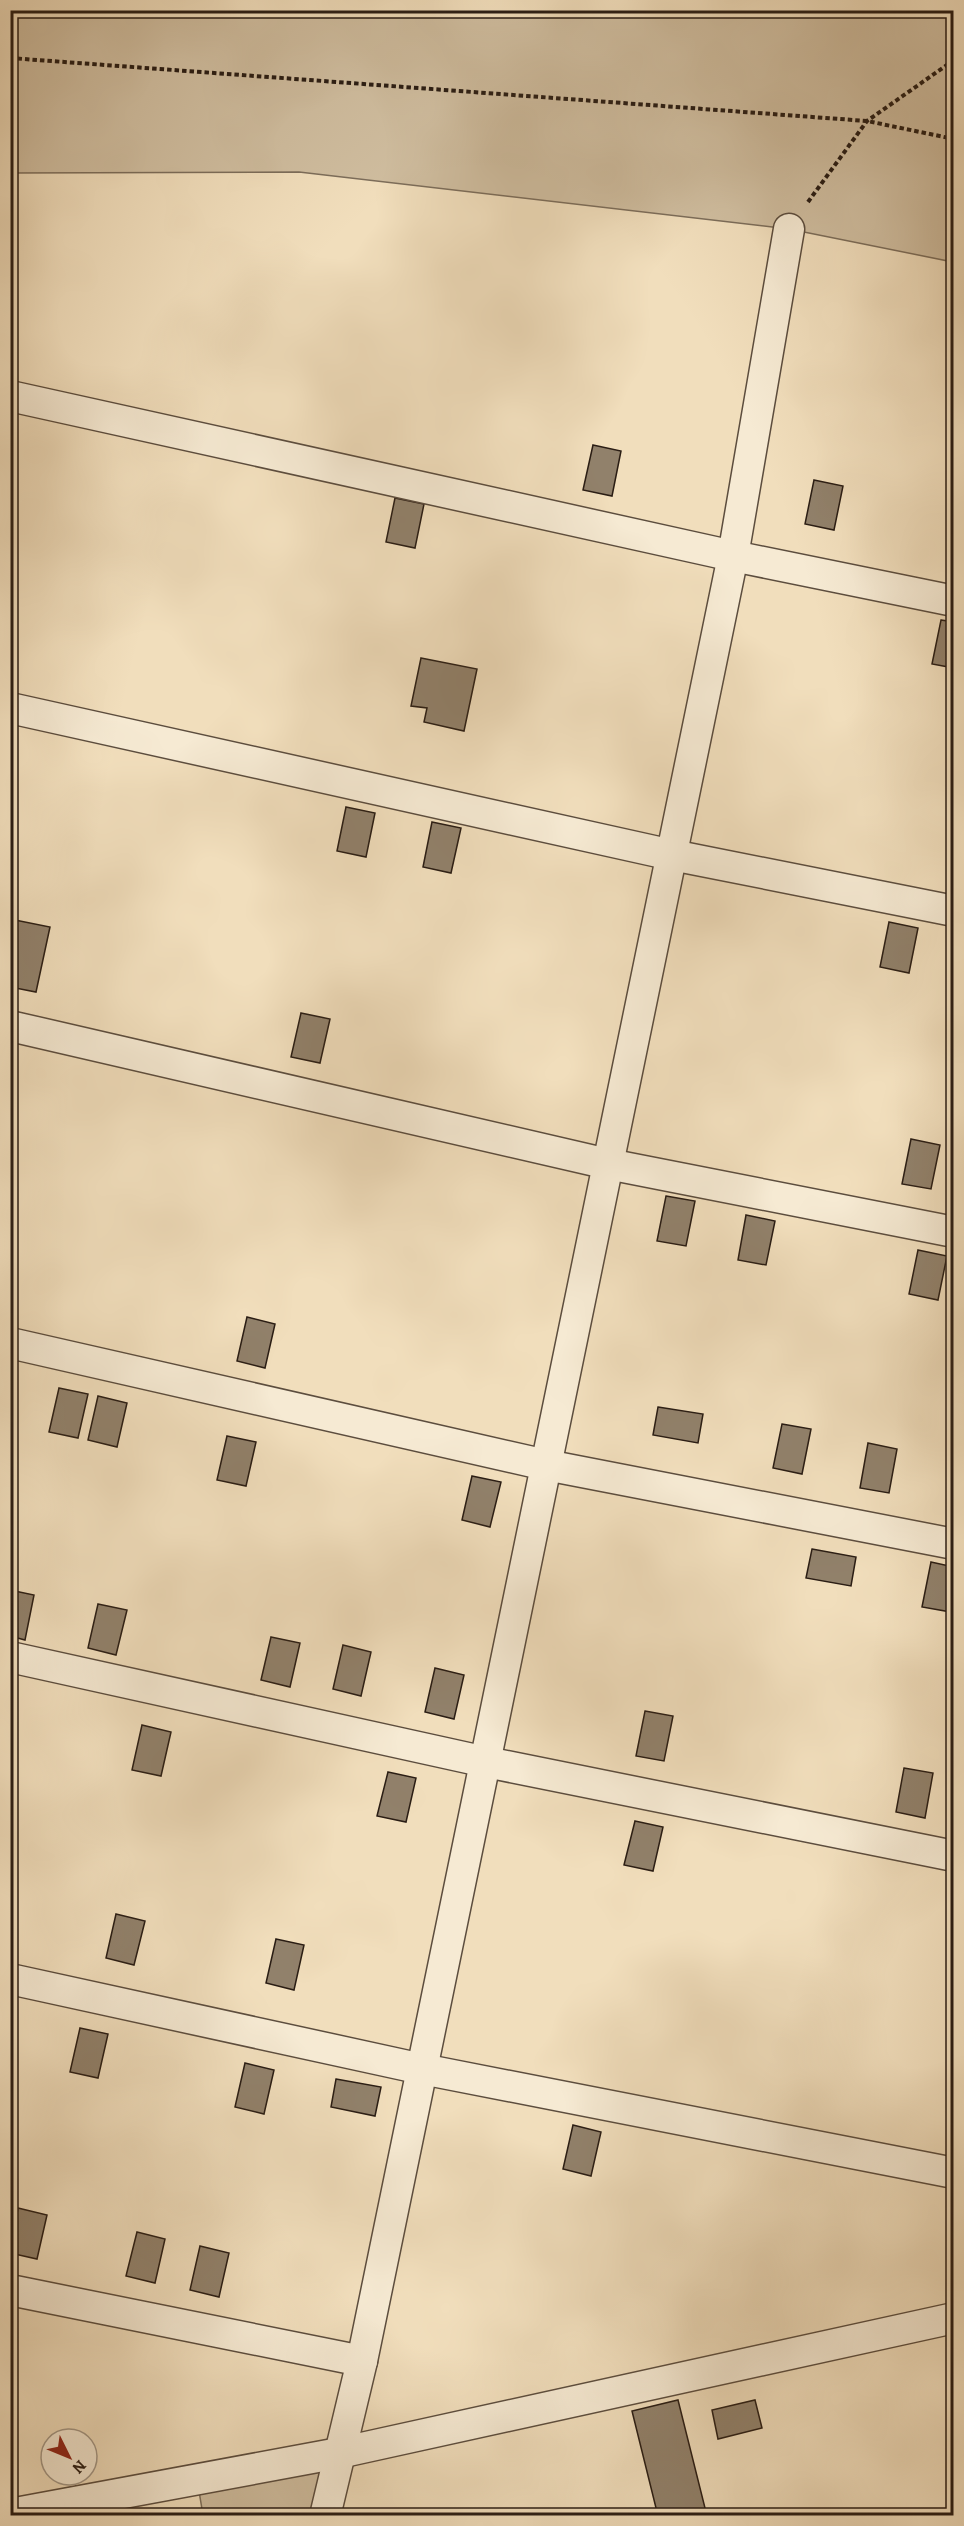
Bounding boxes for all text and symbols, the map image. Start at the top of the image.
north arrow [39,2427,99,2487]
text: N [67,2455,91,2479]

